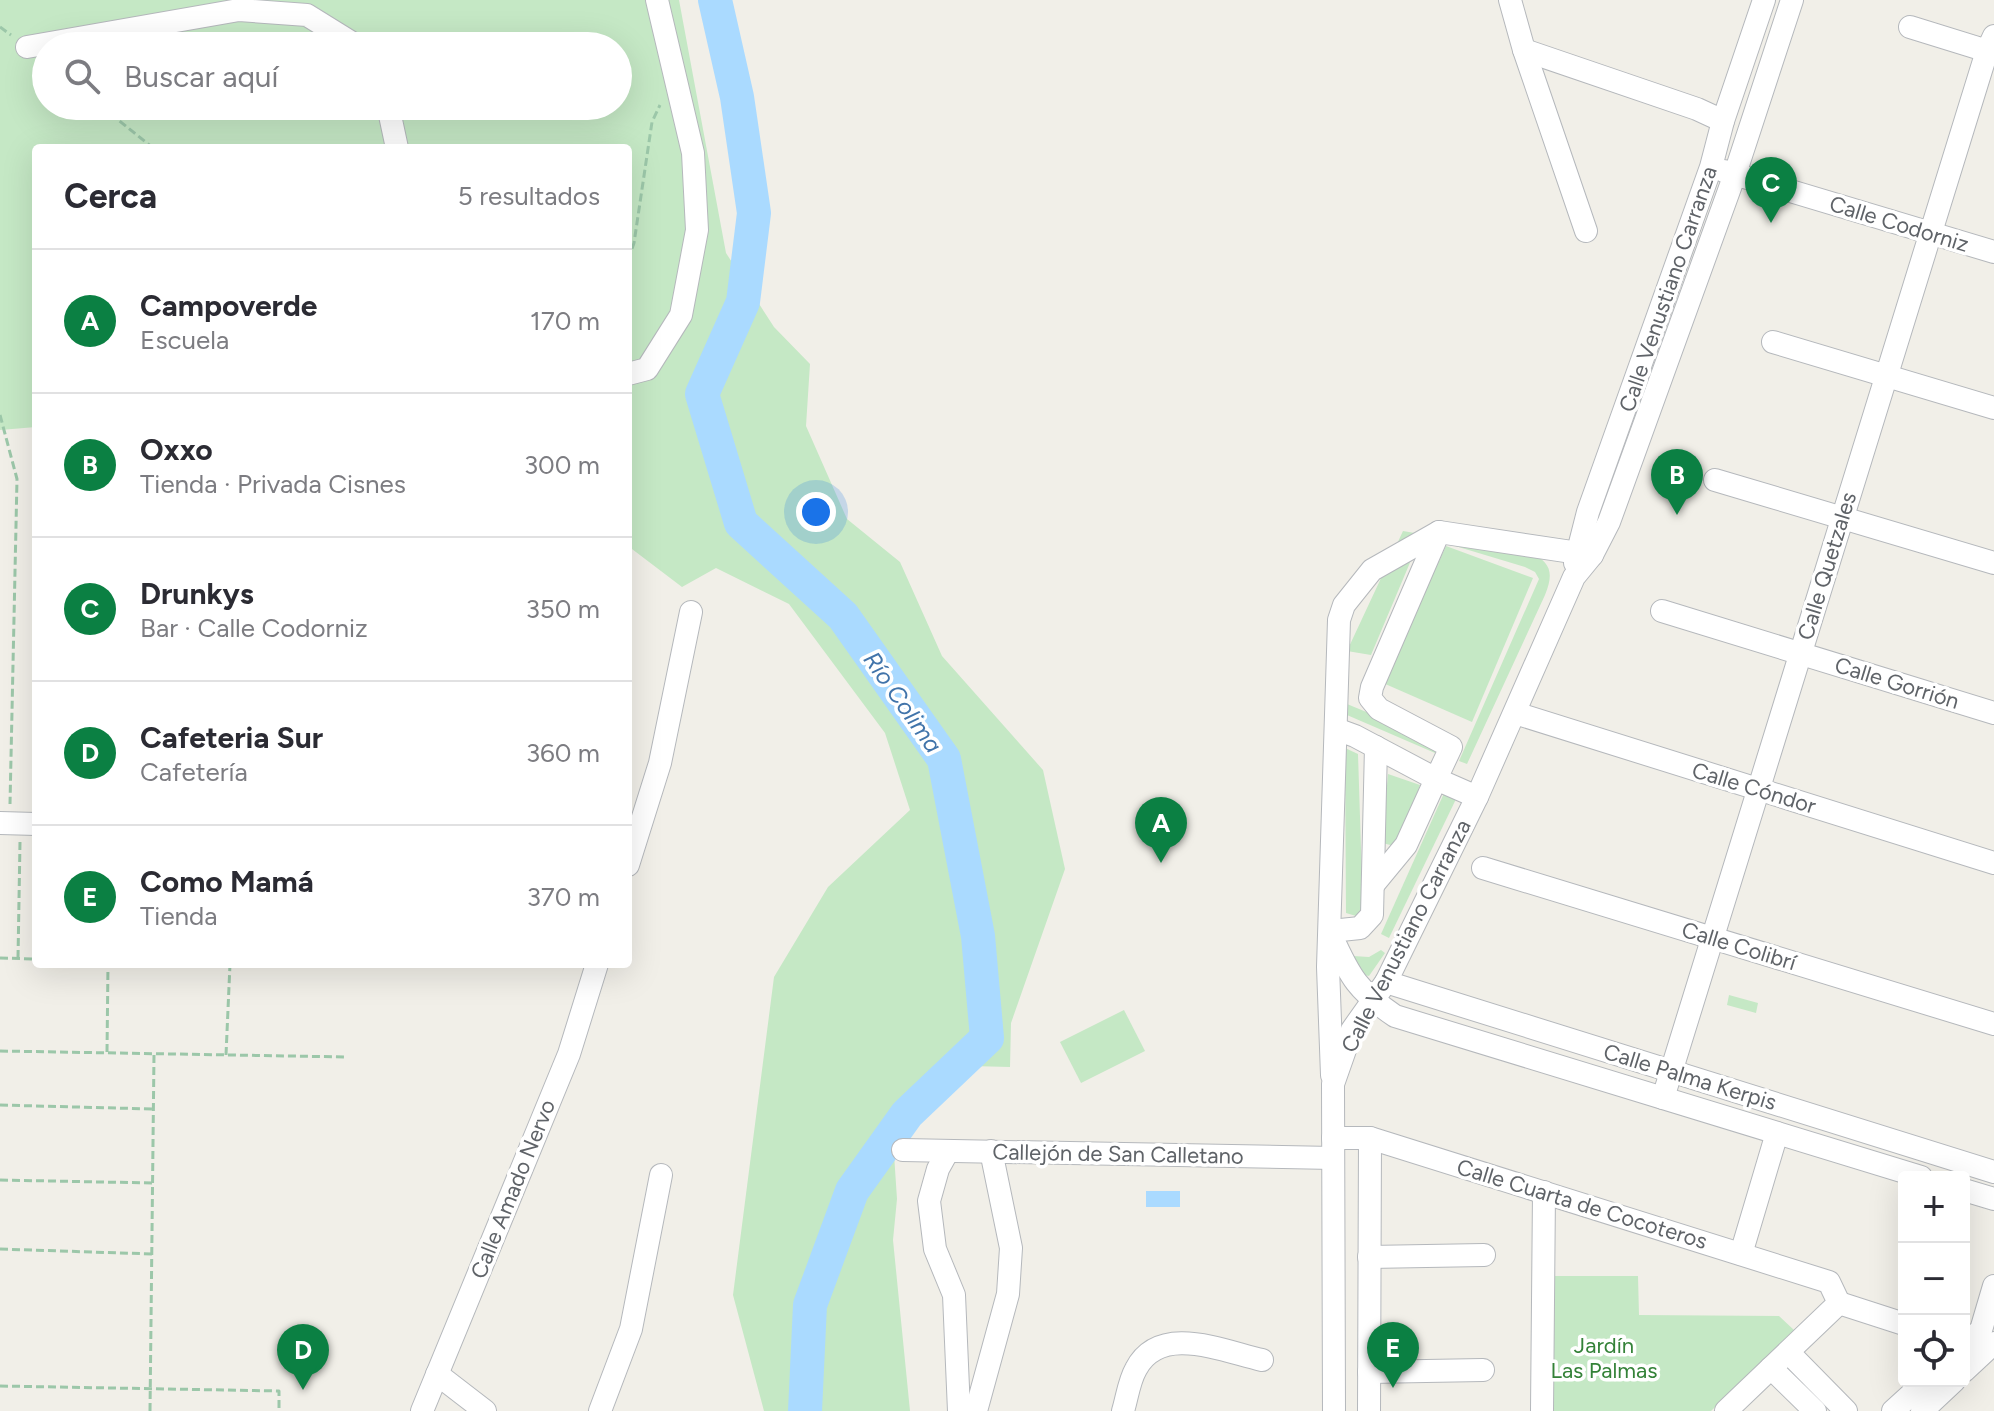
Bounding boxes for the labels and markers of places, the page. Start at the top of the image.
pin: C [1745,157,1797,223]
pin: B [1651,449,1703,515]
pin: A [1135,797,1187,863]
pin: E [1367,1322,1419,1388]
pin: D [277,1324,329,1390]

